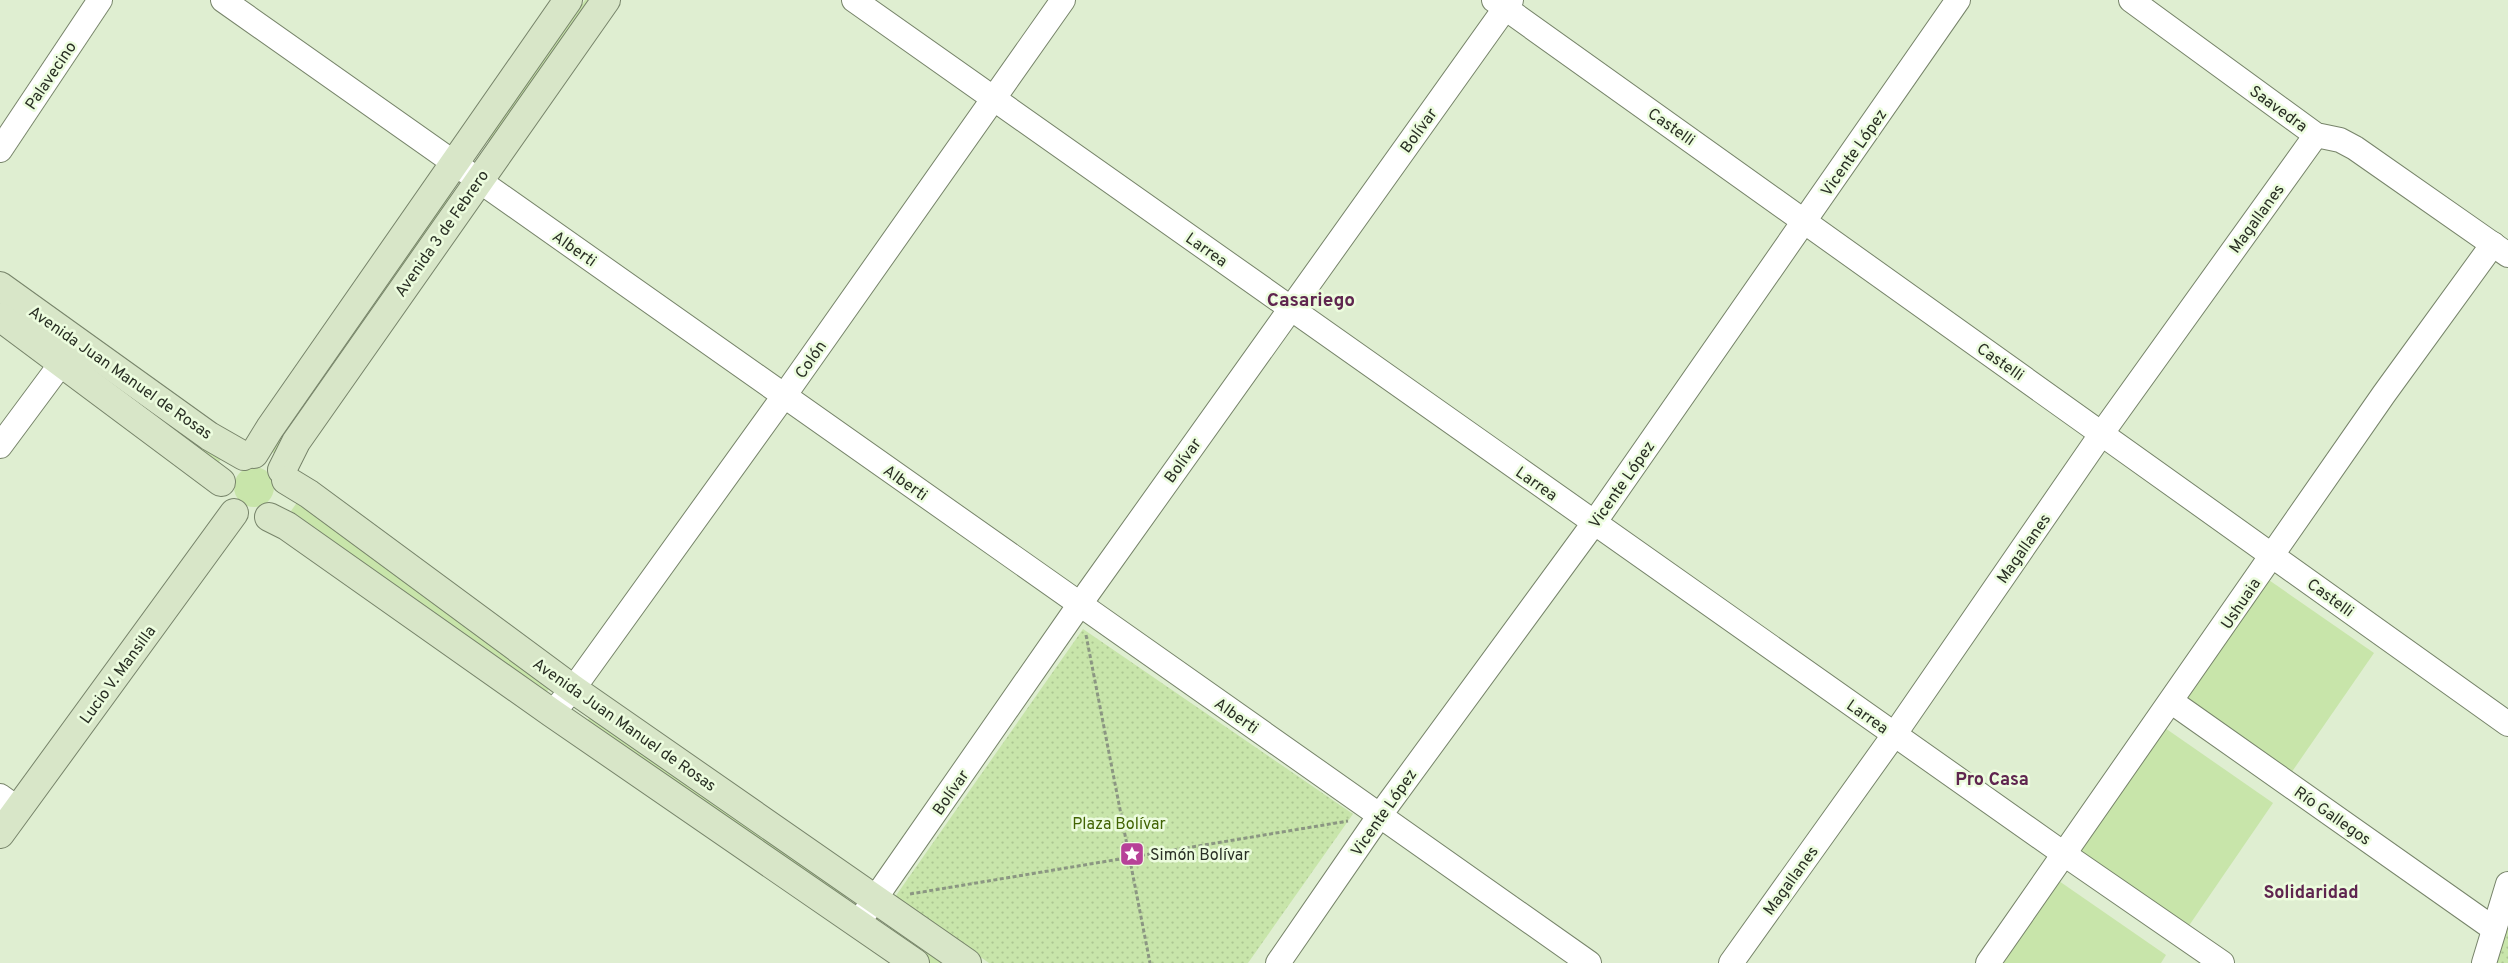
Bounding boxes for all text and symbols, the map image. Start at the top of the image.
street label: Palavecino [22,38,82,114]
street label: Saavedra [2245,82,2311,137]
street label: Castelli [1643,104,1698,151]
street label: Bolívar [1397,105,1443,158]
street label: Vicente López [1817,106,1892,201]
street label: Avenida 3 de Febrero [391,167,494,302]
street label: Magallanes [2226,181,2289,258]
street label: Alberti [548,227,600,272]
street label: Larrea [1181,229,1231,272]
district label: Casariego [1267,289,1355,313]
street label: Avenida Juan Manuel de Rosas [24,302,216,445]
street label: Colón [792,337,832,383]
street label: Castelli [1972,339,2027,386]
street label: Bolívar [1161,435,1207,488]
street label: Vicente López [1585,438,1660,533]
street label: Alberti [879,461,931,506]
street label: Larrea [1511,463,1561,506]
street label: Magallanes [1993,510,2056,588]
street label: Ushuaia [2217,575,2266,634]
street label: Castelli [2302,575,2357,622]
street label: Lucio V. Mansilla [76,622,161,728]
street label: Avenida Juan Manuel de Rosas [528,654,720,797]
street label: Alberti [1210,694,1262,739]
street label: Larrea [1842,696,1892,739]
street label: Vicente López [1347,766,1422,861]
street label: Bolívar [929,767,974,820]
district label: Pro Casa [1955,769,2029,792]
street label: Río Gallegos [2290,783,2374,850]
park label: Plaza Bolívar [1072,815,1166,835]
place icon: Simón Bolívar [1119,841,1145,867]
street label: Magallanes [1760,843,1823,920]
place label: Simón Bolívar [1150,846,1250,866]
district label: Solidaridad [2263,882,2359,905]

